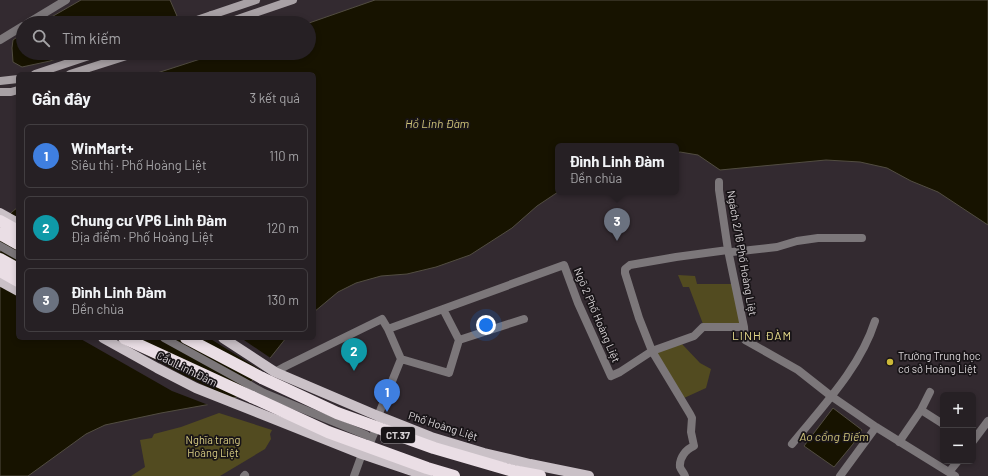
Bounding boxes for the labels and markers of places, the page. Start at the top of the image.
pin: 3 [604,208,630,241]
pin: 2 [341,338,367,371]
place label: Trường Trung học cơ sở Hoàng Liệt [898,349,981,375]
marker: Trường Trung học cơ sở Hoàng Liệt [885,357,895,367]
pin: 1 [374,379,400,412]

